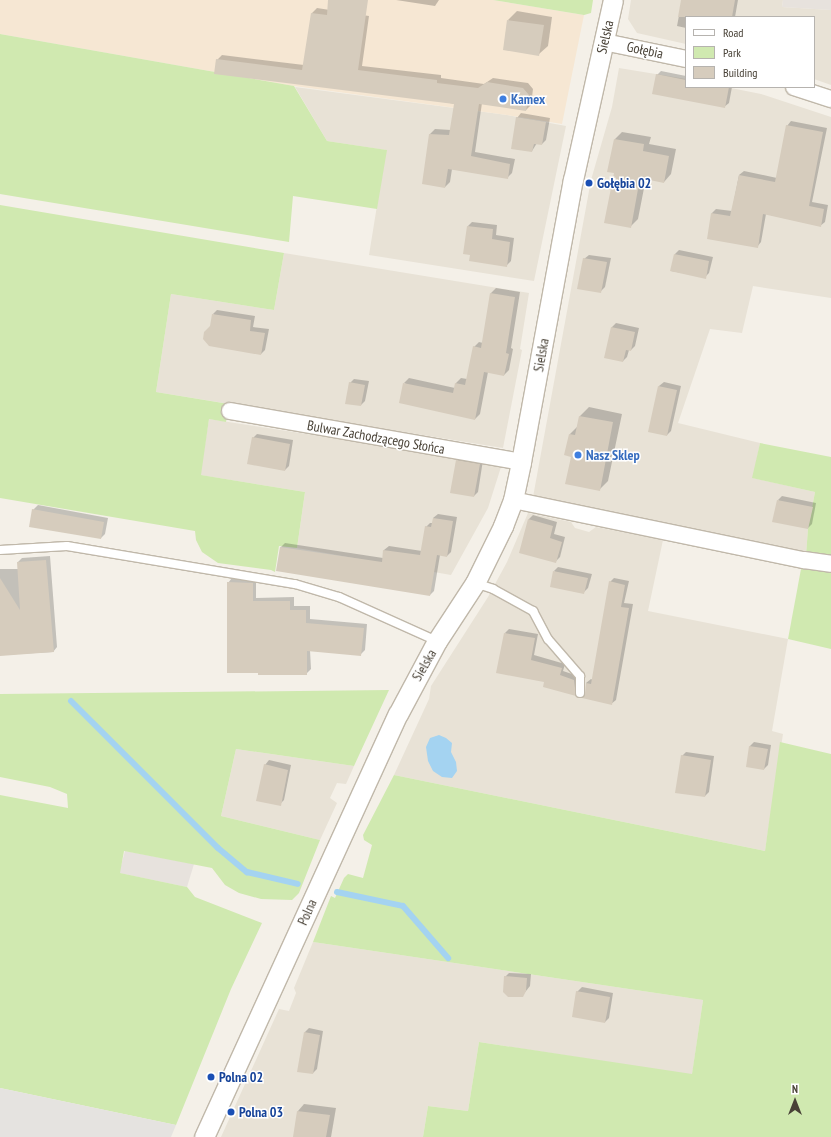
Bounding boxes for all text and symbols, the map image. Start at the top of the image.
legend [685,16,815,88]
street label: Sielska [593,19,617,55]
text: Road [723,25,743,40]
street label: Gołębia [625,38,665,62]
text: Park [723,45,741,60]
text: Building [723,65,758,80]
place label: Kamex [511,91,545,107]
marker: Kamex [498,94,508,104]
place label: Gołębia 02 [597,175,651,191]
marker: Gołębia 02 [584,178,594,188]
street label: Sielska [530,337,552,373]
street label: Bulwar Zachodzącego Słońca [306,417,446,457]
place label: Nasz Sklep [586,447,640,463]
marker: Nasz Sklep [573,450,583,460]
street label: Sielska [408,646,440,684]
street label: Polna [294,896,320,928]
place label: Polna 02 [219,1069,263,1085]
marker: Polna 02 [206,1072,216,1082]
north arrow [775,1081,815,1121]
text: N [792,1082,798,1096]
place label: Polna 03 [239,1104,283,1120]
marker: Polna 03 [226,1107,236,1117]

